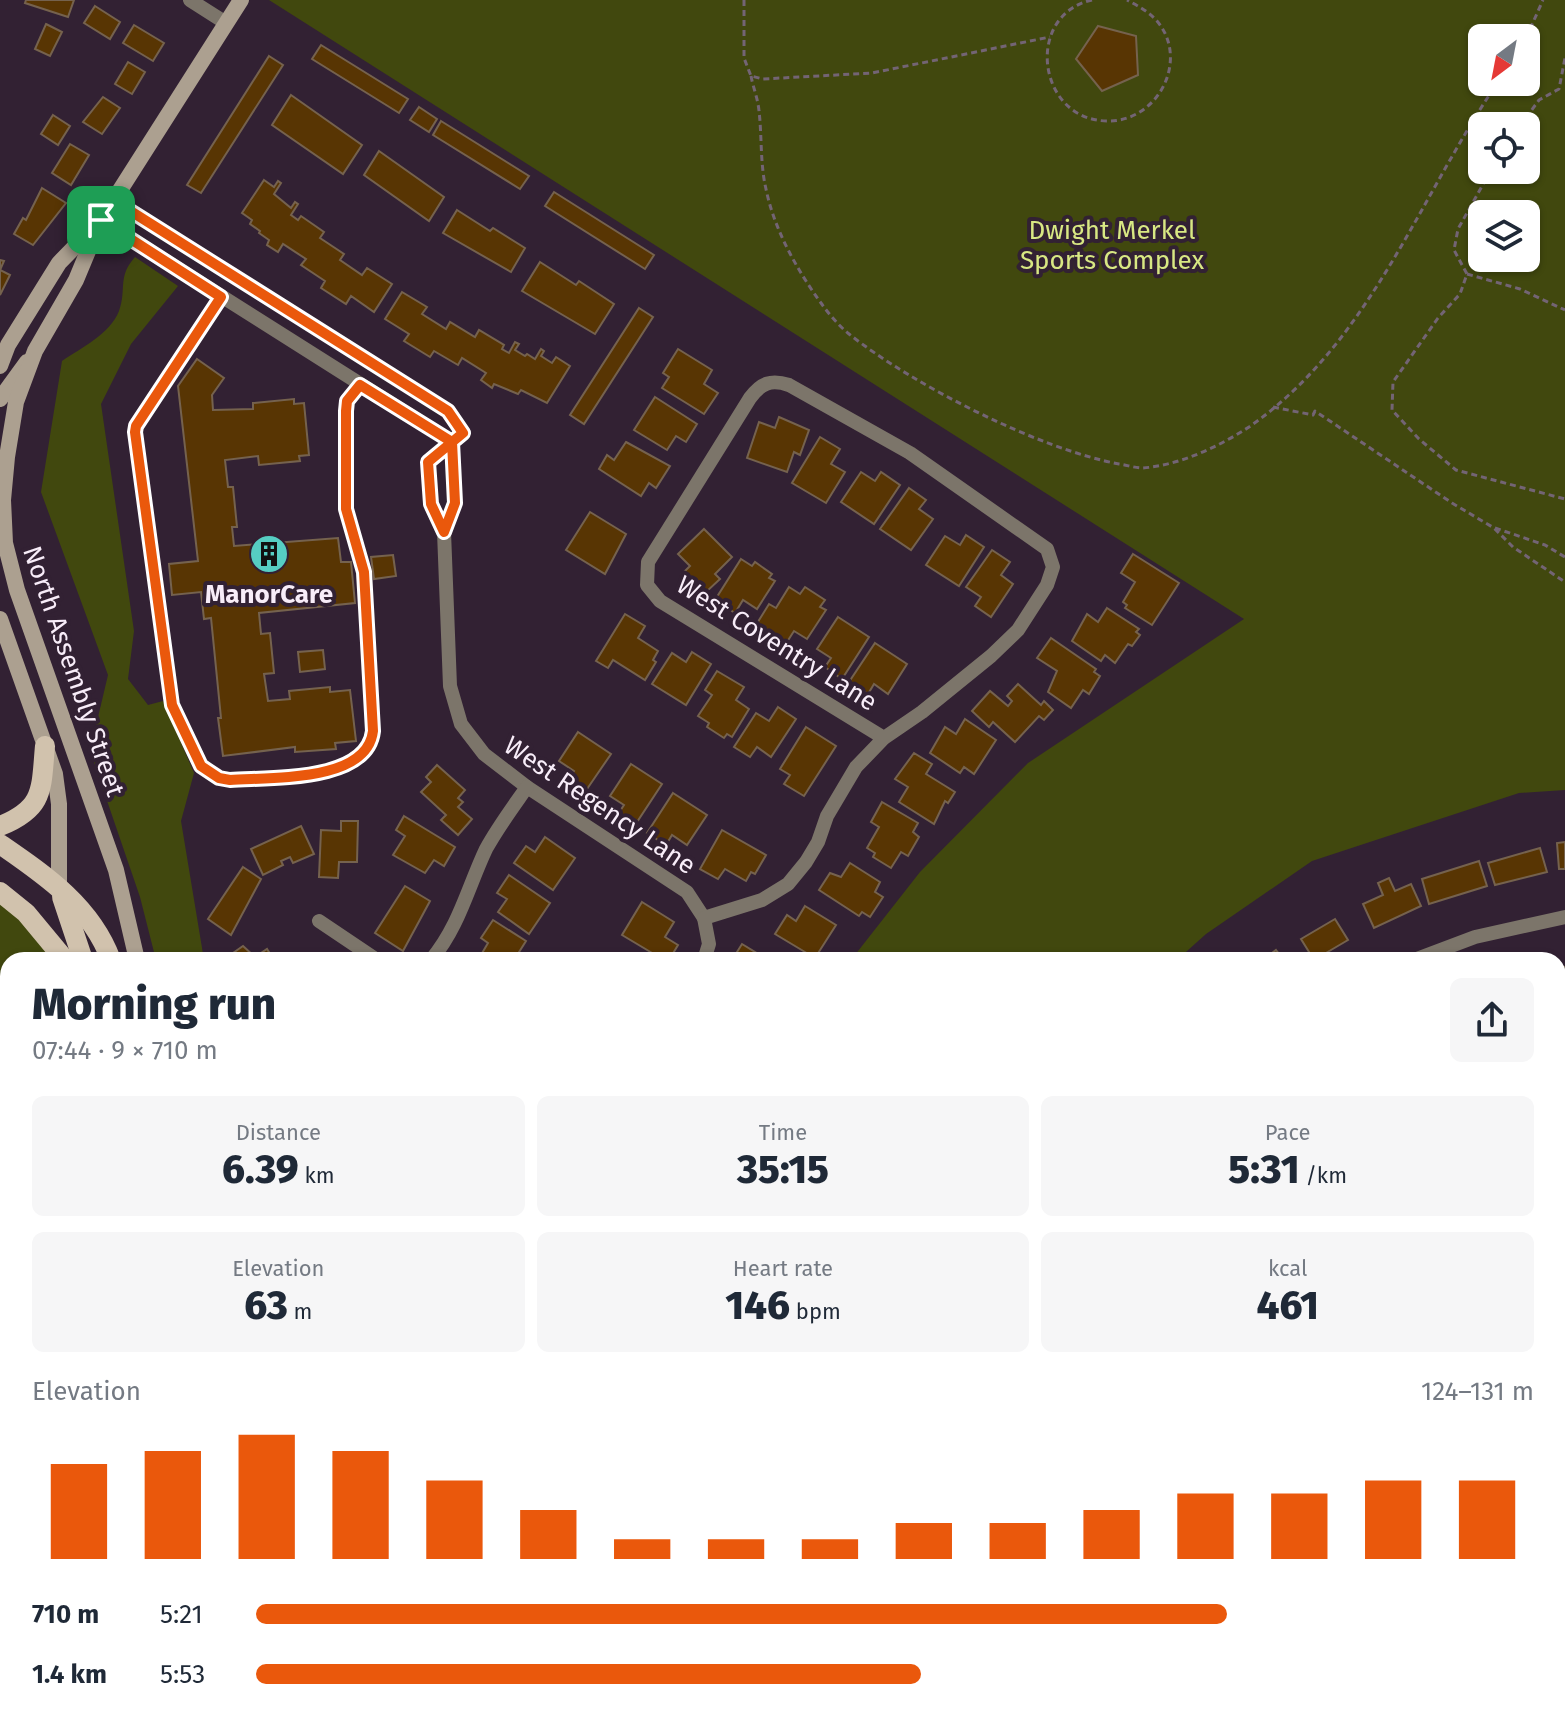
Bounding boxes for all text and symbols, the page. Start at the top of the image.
north arrow [1468,24,1540,96]
map controls [1468,24,1540,272]
button: locate [1468,112,1540,184]
pin [67,186,135,254]
icon: arrive [79,198,123,242]
button: layers [1468,200,1540,272]
park label: Dwight Merkel Sports Complex [1020,215,1205,276]
building icon: ManorCare [248,533,290,575]
street label: North Assembly Street [16,542,131,801]
street label: West Coventry Lane [671,569,883,718]
place label: ManorCare [205,579,333,610]
street label: West Regency Lane [498,730,701,881]
text: Morning run [32,978,276,1031]
button: share [1450,978,1534,1062]
text: 07:44 · 9 × 710 m [32,1035,218,1066]
text: Distance [236,1119,321,1146]
text: Time [759,1119,807,1146]
text: Pace [1265,1119,1310,1146]
text: 6.39 [222,1146,299,1194]
text: 35:15 [737,1146,829,1194]
text: 5:31 [1228,1146,1300,1194]
text: km [299,1162,335,1189]
text: /km [1300,1162,1347,1189]
text: Elevation [232,1255,324,1282]
text: Heart rate [733,1255,833,1282]
text: kcal [1268,1255,1307,1282]
text: 63 [244,1282,288,1330]
text: 146 [725,1282,790,1330]
text: 461 [1256,1282,1319,1330]
text: m [288,1298,312,1325]
text: bpm [790,1298,841,1325]
text: Elevation [32,1376,141,1407]
text: 124–131 m [1421,1376,1534,1407]
text: 710 m [32,1599,99,1630]
text: 5:21 [160,1599,203,1630]
text: 1.4 km [32,1659,107,1690]
text: 5:53 [160,1659,205,1690]

